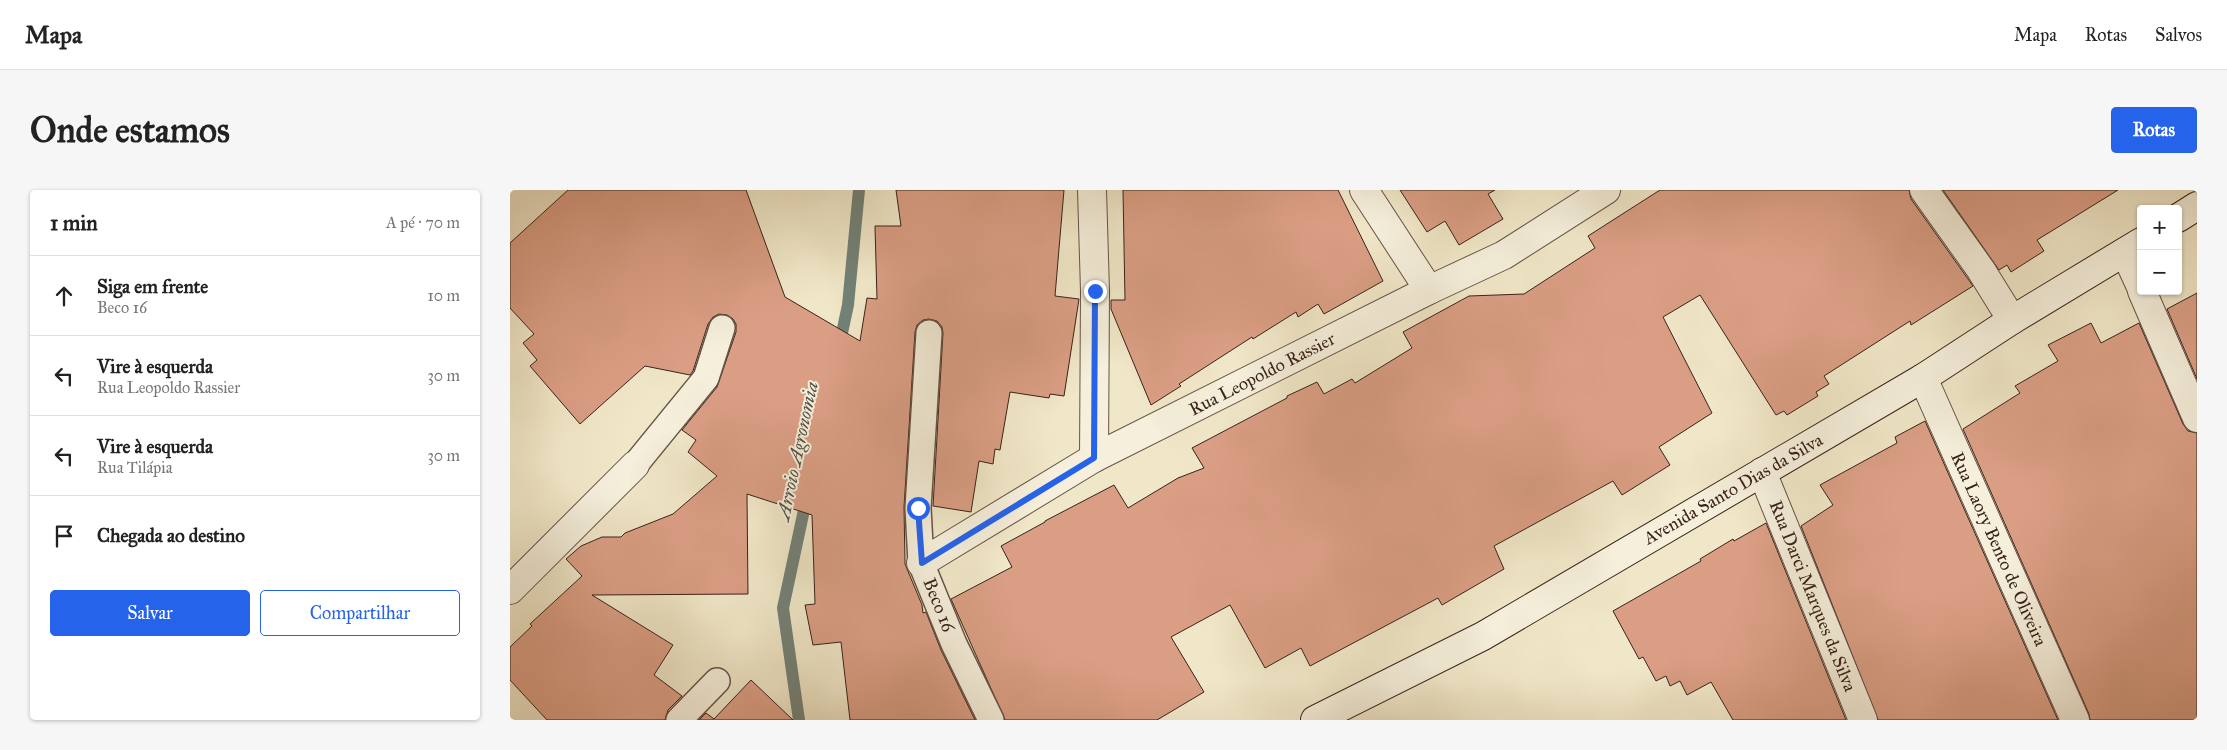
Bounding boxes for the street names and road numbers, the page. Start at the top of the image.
street label: Rua Leopoldo Rassier [1185,328,1339,420]
street label: Avenida Santo Dias da Silva [1639,428,1827,550]
street label: Rua Laory Bento de Oliveira [1946,449,2052,650]
street label: Rua Darci Marques da Silva [1764,497,1862,695]
street label: Beco 16 [918,575,960,636]

